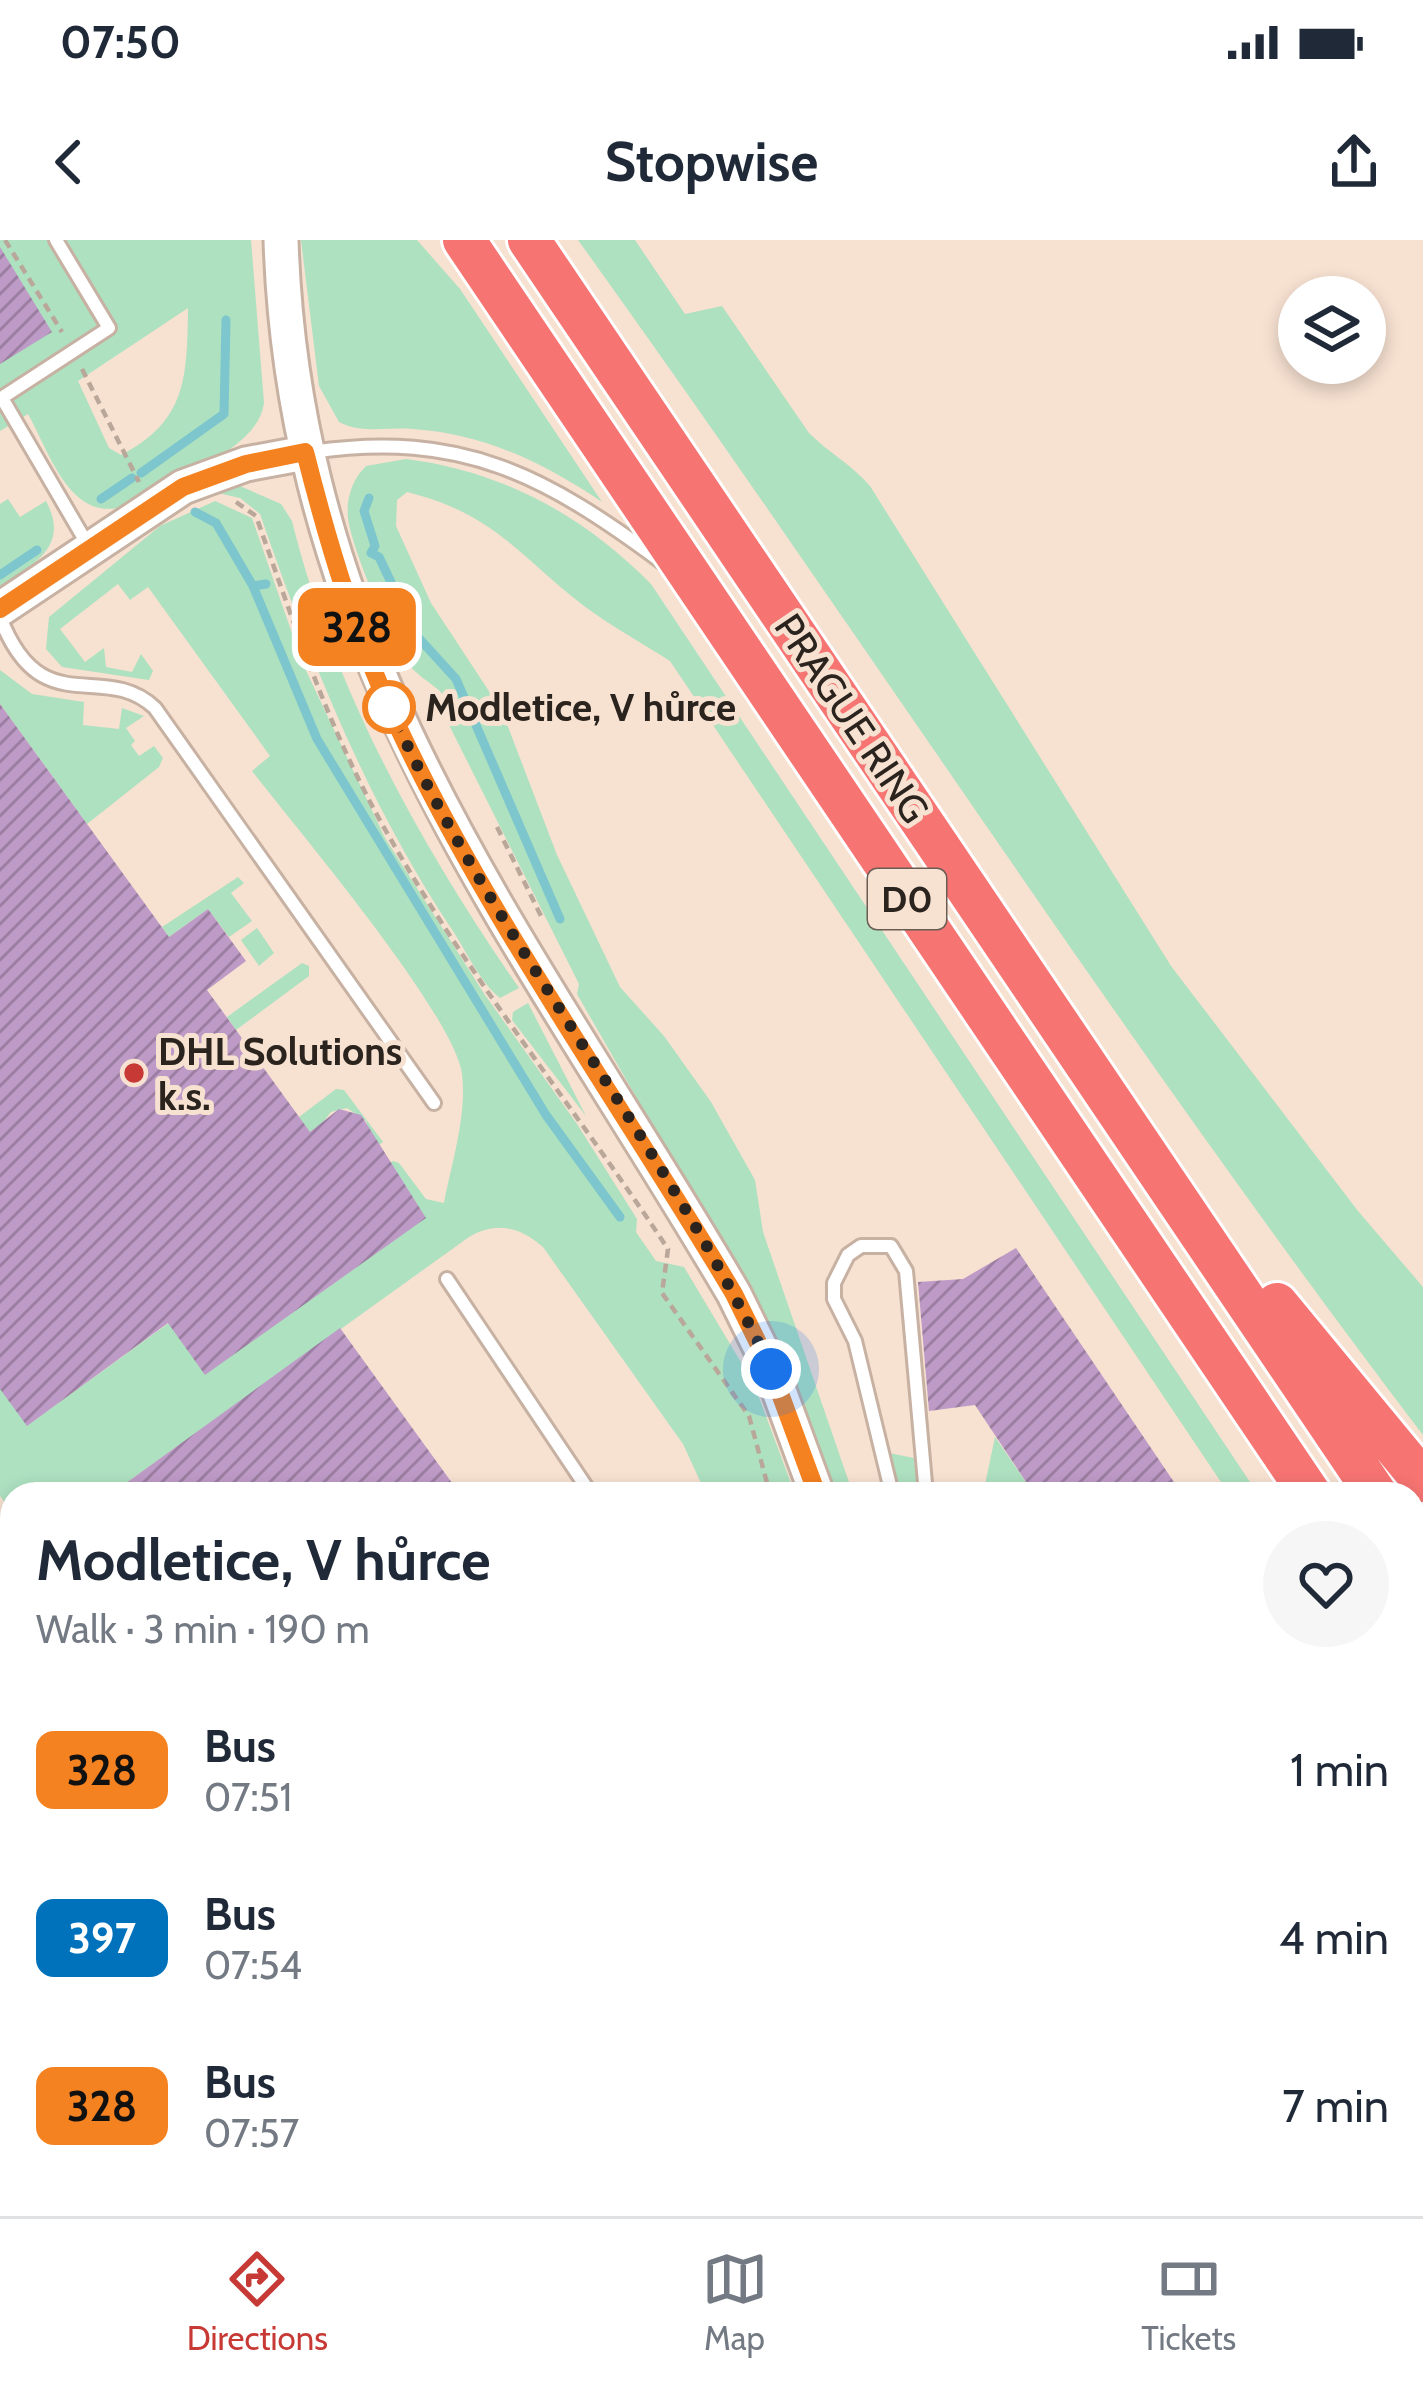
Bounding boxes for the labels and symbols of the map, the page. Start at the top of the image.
line badge: 328 [288,588,426,666]
street label: PRAGUE RING [765,605,939,831]
marker: Modletice, V hůrce [364,682,414,732]
place label: Modletice, V hůrce [425,683,736,731]
road number: D0 [868,869,946,929]
place label: DHL Solutions k.s. [158,1027,402,1120]
marker: DHL Solutions k.s. [121,1060,147,1086]
your location [741,1339,801,1399]

